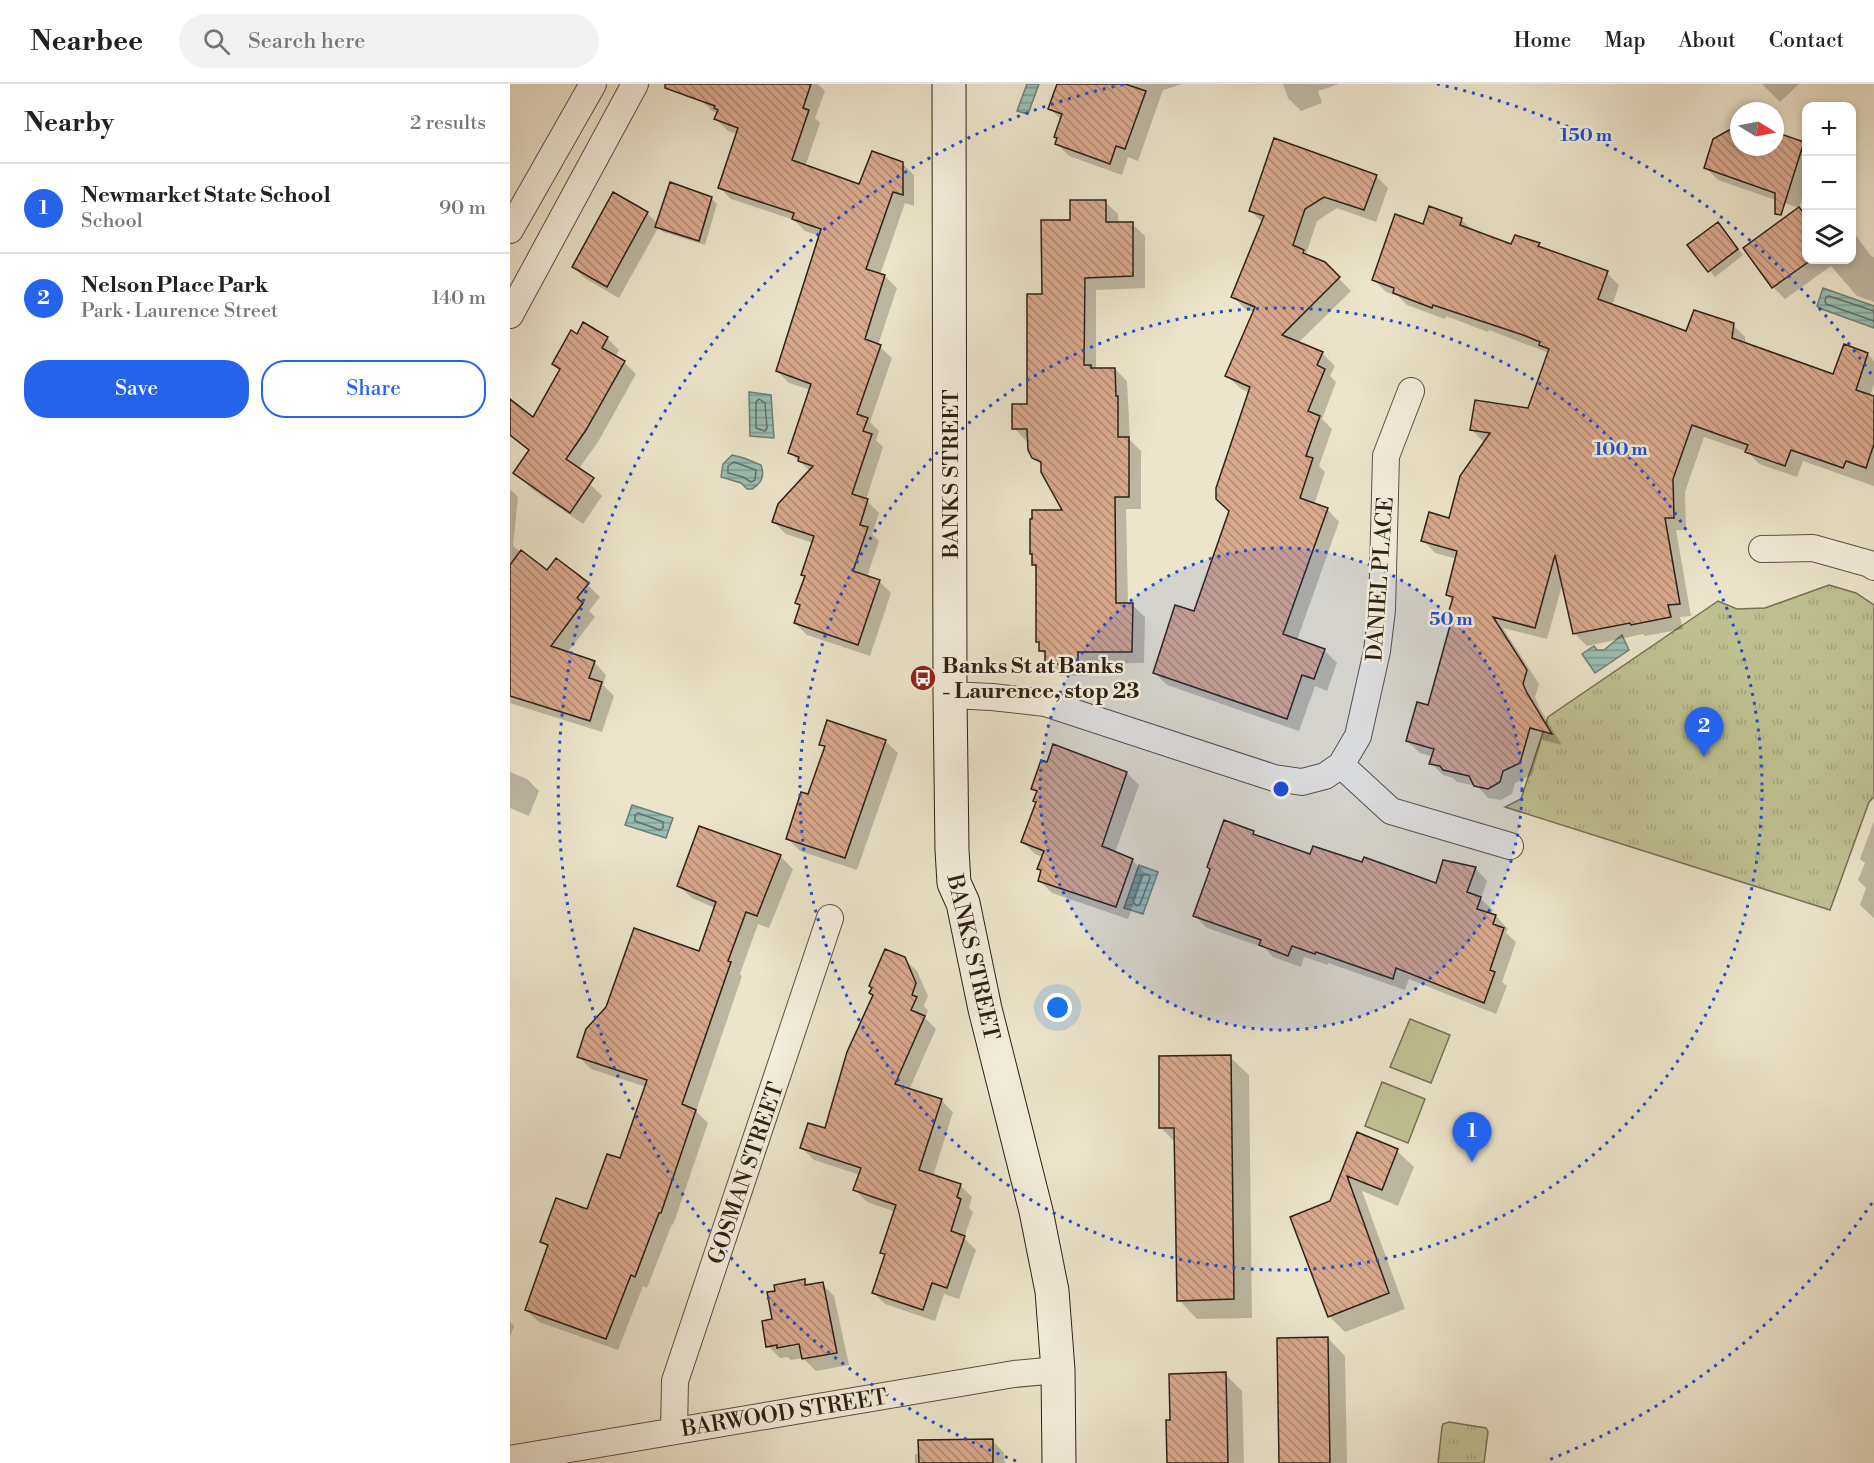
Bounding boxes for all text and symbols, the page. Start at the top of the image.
search box [179,14,599,68]
text: Nearbee [30,24,143,59]
icon: search [200,25,233,58]
text: Search here [248,28,365,55]
text: Home [1514,28,1571,54]
text: Map [1604,28,1646,54]
text: About [1679,28,1736,54]
text: Contact [1769,28,1844,54]
north arrow [1730,102,1784,156]
map controls [1802,102,1856,264]
button: + [1802,102,1856,156]
text: Nearby [24,107,114,139]
text: 2 results [410,111,486,136]
text: 150 m [1560,124,1613,147]
button: − [1802,156,1856,210]
text: Newmarket State School [81,182,331,209]
text: 1 [39,196,48,221]
text: 90 m [439,196,486,221]
text: School [81,209,143,234]
button: layers [1802,210,1856,264]
text: Nelson Place Park [81,272,268,299]
text: 2 [37,286,50,311]
text: 140 m [431,286,486,311]
text: Park · Laurence Street [81,299,278,324]
button: Save [24,360,249,418]
button: Share [261,360,486,418]
street label: BANKS STREET [938,389,965,560]
text: 100 m [1594,438,1648,461]
street label: DANIEL PLACE [1361,496,1400,662]
text: 50 m [1429,608,1473,631]
place label: Banks St at Banks - Laurence, stop 23 [942,653,1140,705]
bus stop icon: Banks St at Banks - Laurence, stop 23 [908,663,938,693]
pin: 2 [1684,708,1724,757]
centre of rings [1271,779,1291,799]
street label: BANKS STREET [940,871,1005,1043]
your location [1043,993,1072,1022]
street label: GOSMAN STREET [703,1079,790,1268]
pin: 1 [1452,1112,1492,1162]
street label: BARWOOD STREET [678,1384,889,1443]

